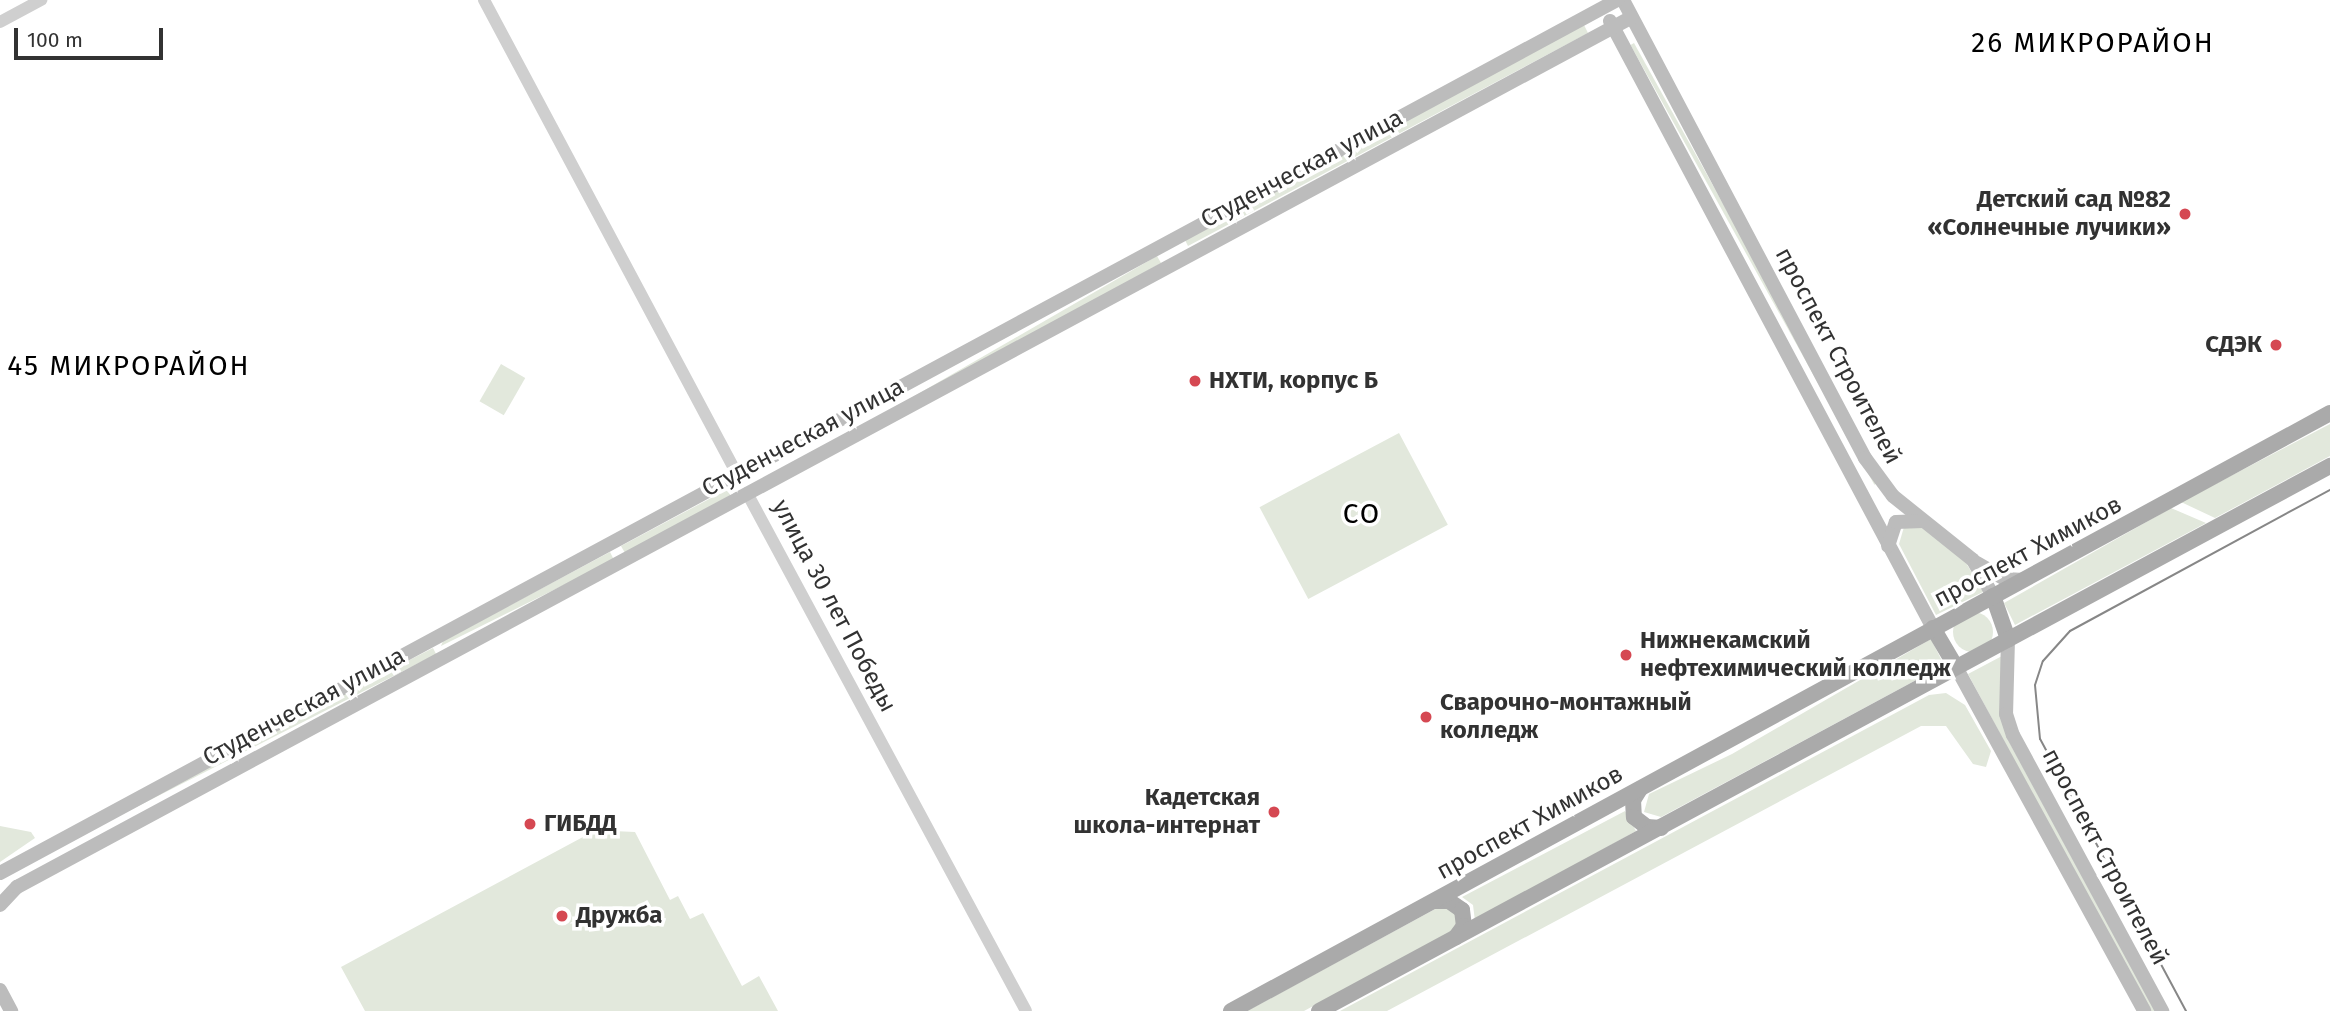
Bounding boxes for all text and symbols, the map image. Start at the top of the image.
scale bar [18,14,166,58]
district label: 26 МИКРОРАЙОН [1973,26,2213,60]
text: 100 m [27,27,83,53]
street label: Студенческая улица [1196,104,1408,234]
place label: Детский сад №82 «Солнечные лучики» [1927,186,2171,242]
marker: Детский сад №82 «Солнечные лучики» [2177,206,2193,222]
street label: проспект Строителей [1769,243,1907,469]
place label: СДЭК [2205,331,2262,359]
marker: СДЭК [2268,337,2284,353]
district label: 45 МИКРОРАЙОН [9,349,249,383]
place label: НХТИ, корпус Б [1209,367,1378,395]
street label: Студенческая улица [697,373,909,503]
marker: НХТИ, корпус Б [1187,373,1203,389]
street label: проспект Химиков [1929,490,2127,614]
street label: улица 30 лет Победы [766,495,902,717]
district label: СО [1343,497,1381,531]
place label: Нижнекамский нефтехимический колледж [1640,627,1951,683]
street label: Студенческая улица [198,642,410,772]
marker: Нижнекамский нефтехимический колледж [1618,647,1634,663]
place label: Сварочно-монтажный колледж [1440,689,1692,745]
marker: Сварочно-монтажный колледж [1418,709,1434,725]
street label: проспект Строителей [2036,744,2174,970]
street label: проспект Химиков [1432,760,1628,886]
place label: Кадетская школа-интернат [1074,784,1260,840]
marker: Кадетская школа-интернат [1266,804,1282,820]
place label: ГИБДД [544,810,617,838]
marker: ГИБДД [522,816,538,832]
place label: Дружба [576,902,662,930]
marker: Дружба [554,908,570,924]

